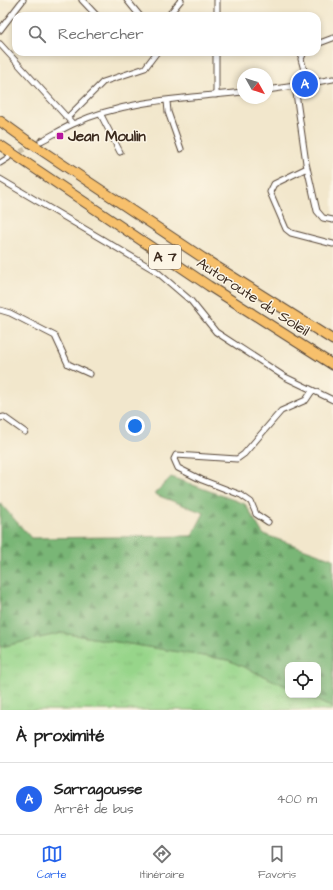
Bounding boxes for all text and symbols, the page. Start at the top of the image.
search box [12,12,321,56]
icon: search [26,23,48,45]
text: Rechercher [58,24,143,45]
north arrow [237,68,273,104]
pin: A [292,69,318,99]
place label: Jean Moulin [67,126,146,147]
marker: Jean Moulin [55,131,65,141]
road number: A 7 [149,245,181,269]
street label: Autoroute du Soleil [192,253,314,341]
your location [125,416,145,436]
map controls [285,662,321,698]
button: locate [285,662,321,698]
text: À proximité [16,724,105,748]
text: Sarragousse [54,779,142,800]
text: A [25,790,33,808]
text: 400 m [276,790,317,808]
text: Arrêt de bus [54,800,134,818]
tab: Carte [37,843,67,882]
tab: Itinéraire [140,843,185,882]
tab: Favoris [258,843,296,882]

